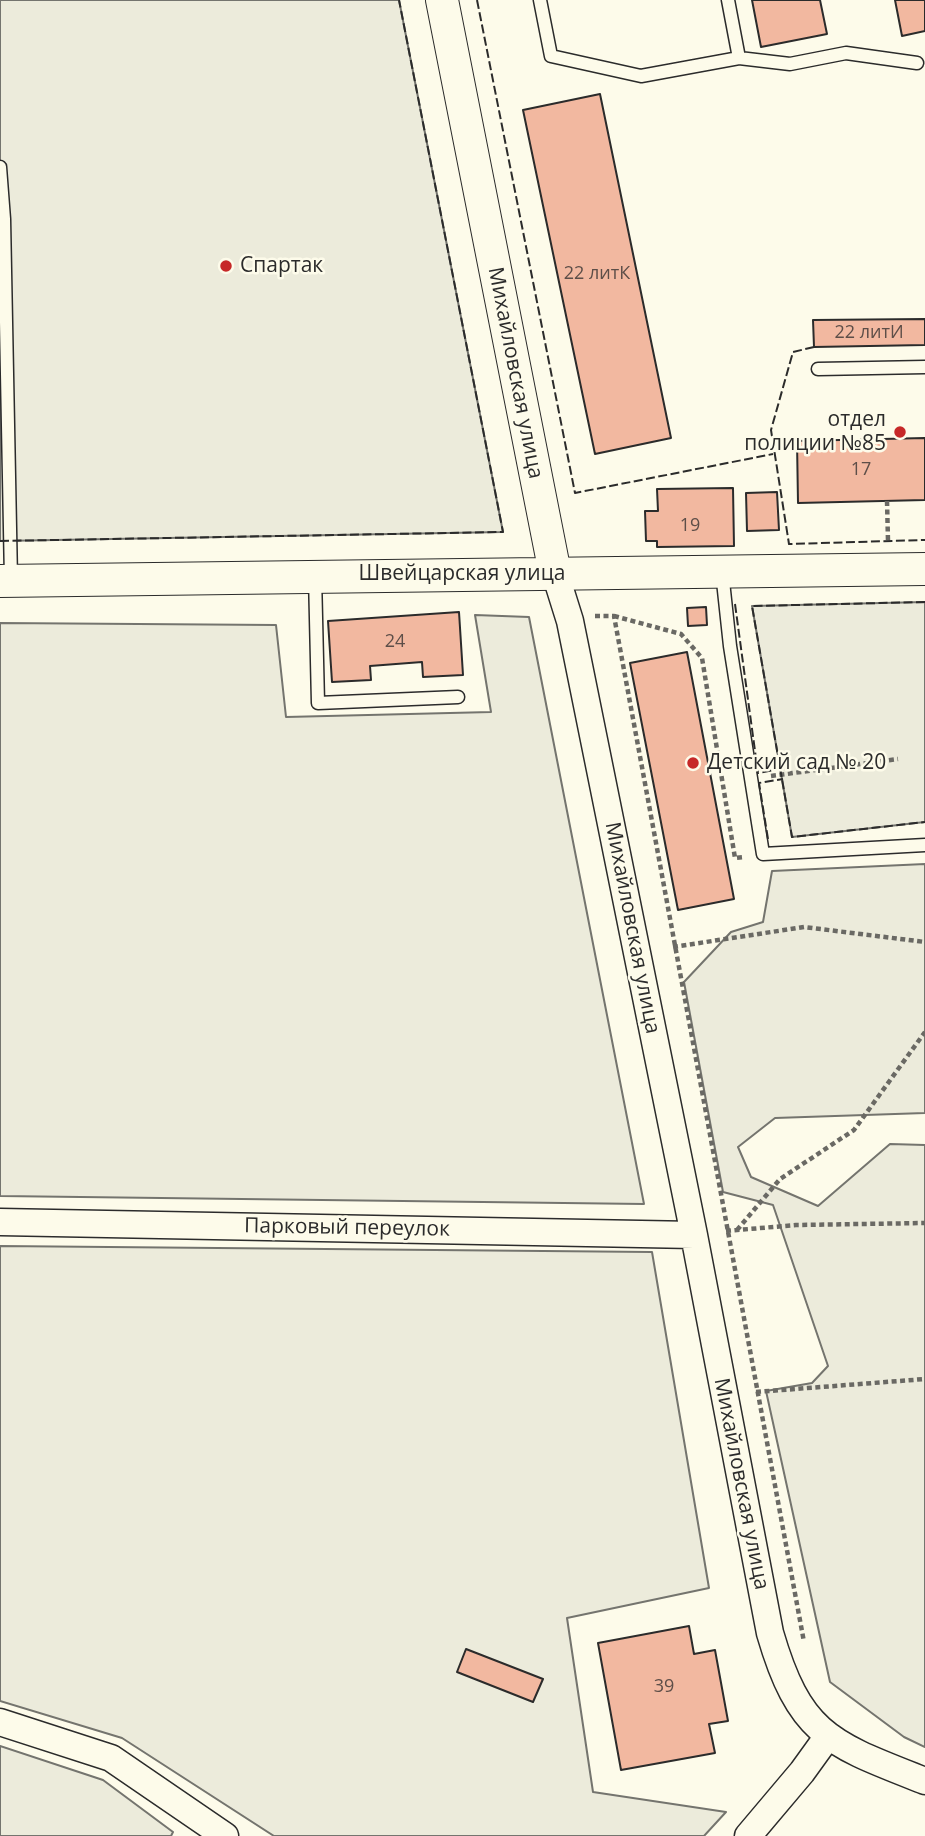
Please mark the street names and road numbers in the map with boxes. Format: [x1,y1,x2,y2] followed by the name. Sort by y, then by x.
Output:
[482,265,548,481] street label: Михайловская улица
[359,561,565,587] street label: Швейцарская улица
[599,820,665,1036] street label: Михайловская улица
[244,1214,450,1242] street label: Парковый переулок
[708,1376,774,1592] street label: Михайловская улица

